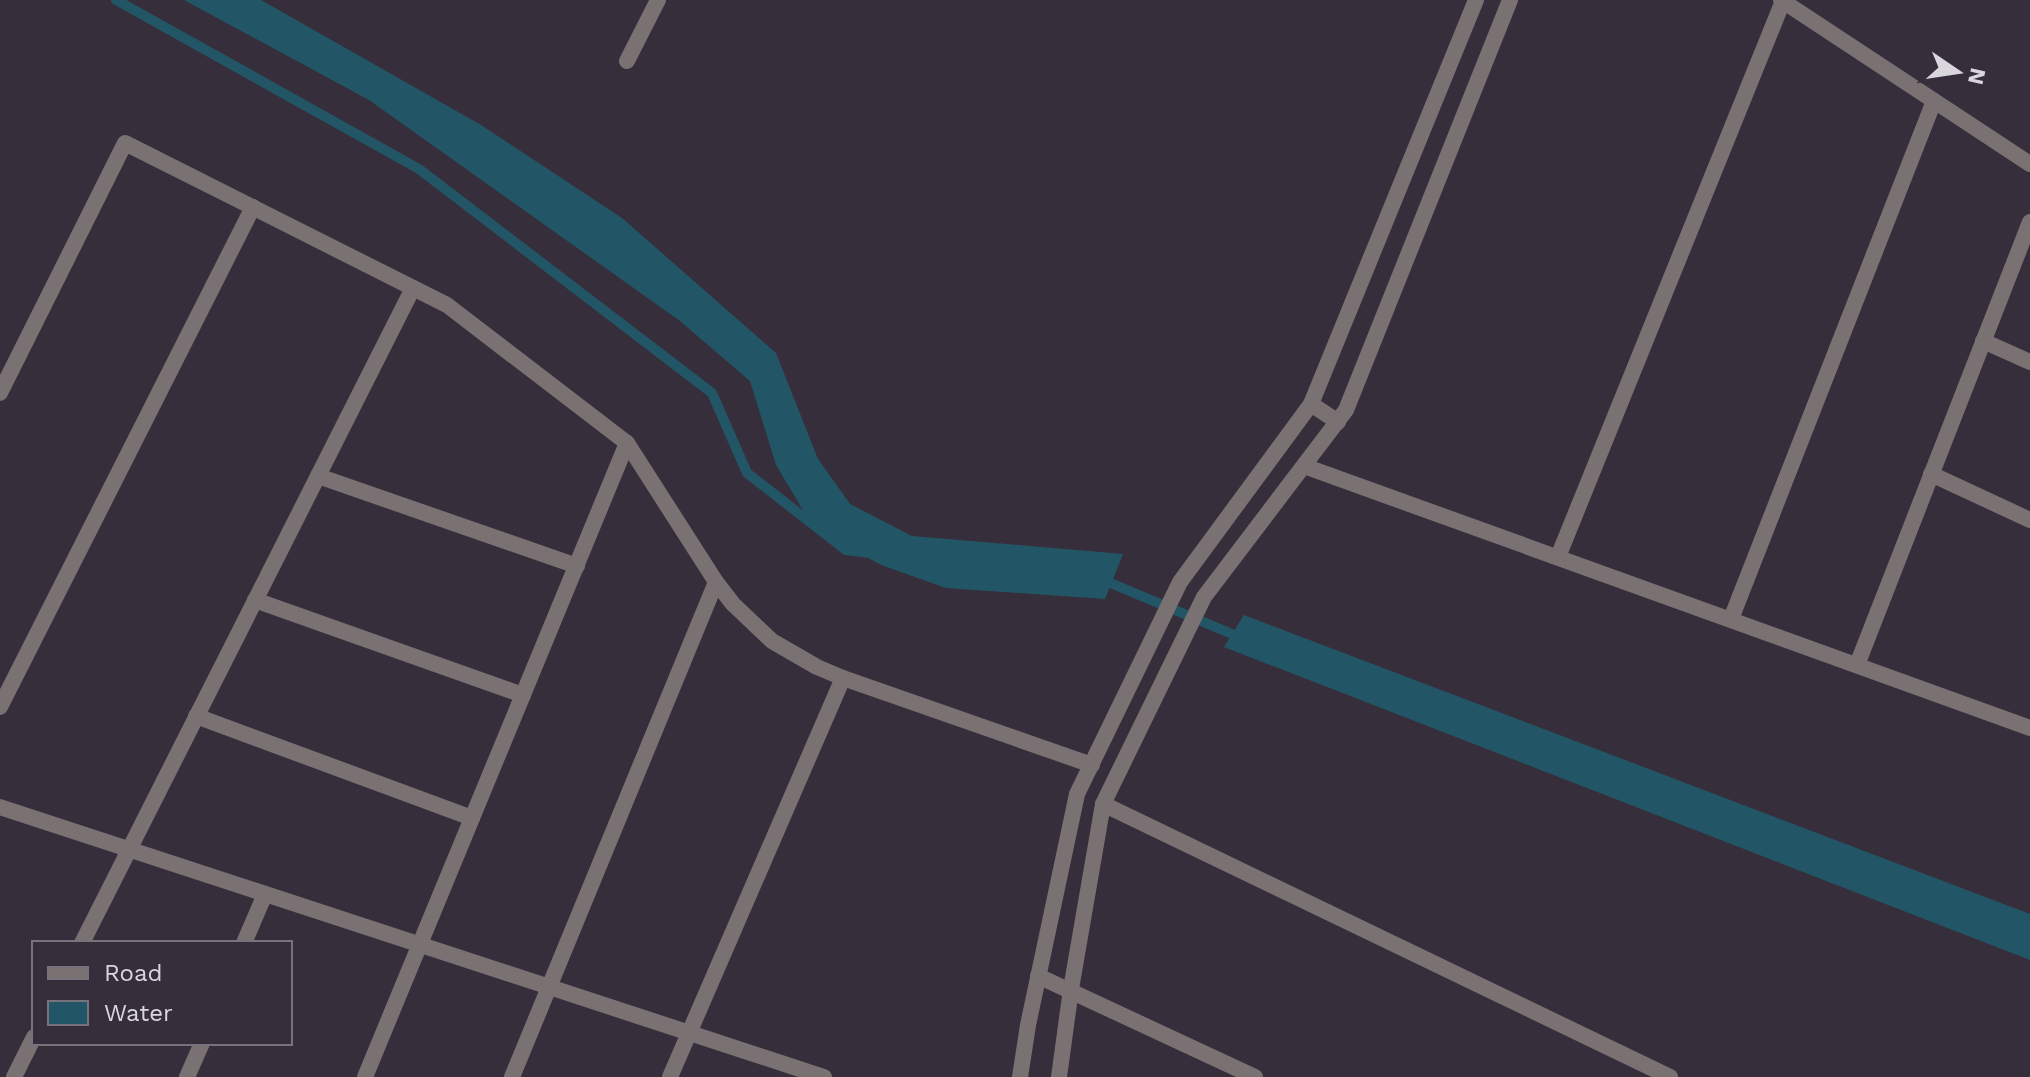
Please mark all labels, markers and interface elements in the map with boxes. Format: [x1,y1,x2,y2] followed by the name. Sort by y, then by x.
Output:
[1918,32,1998,112] north arrow
[1963,66,1991,87] text: N
[32,941,292,1045] legend
[104,959,163,987] text: Road
[104,999,173,1027] text: Water

